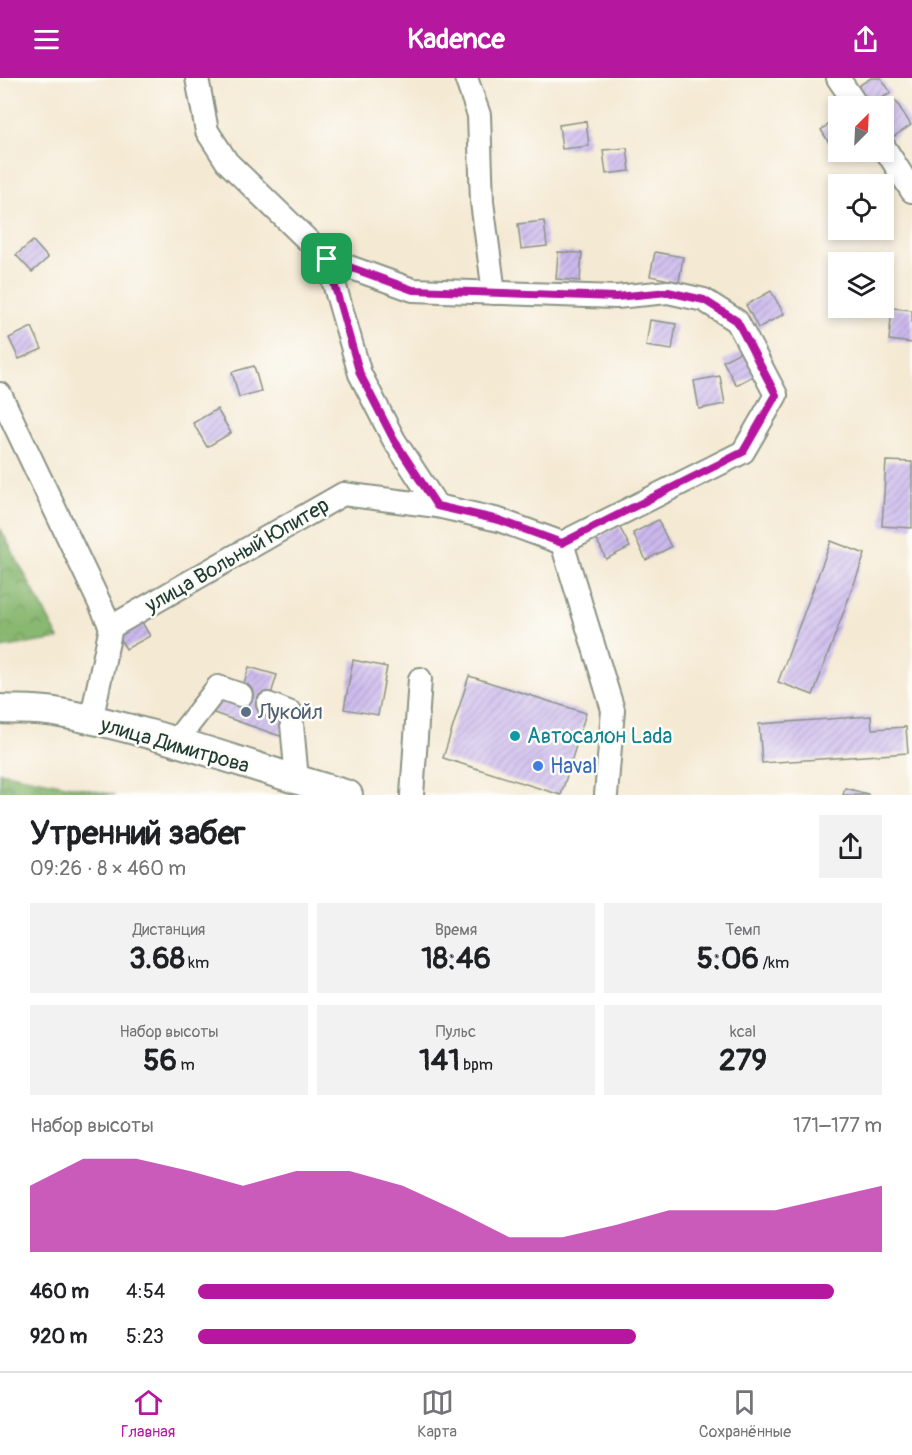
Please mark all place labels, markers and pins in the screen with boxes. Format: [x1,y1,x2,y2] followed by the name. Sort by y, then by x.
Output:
[301,233,352,284] pin
[257,699,323,726] place label: Лукойл
[239,705,253,719] marker: Лукойл
[527,723,672,750] place label: Автосалон Lada
[508,729,522,743] marker: Автосалон Lada
[550,753,597,780] place label: Haval
[531,759,545,773] marker: Haval

